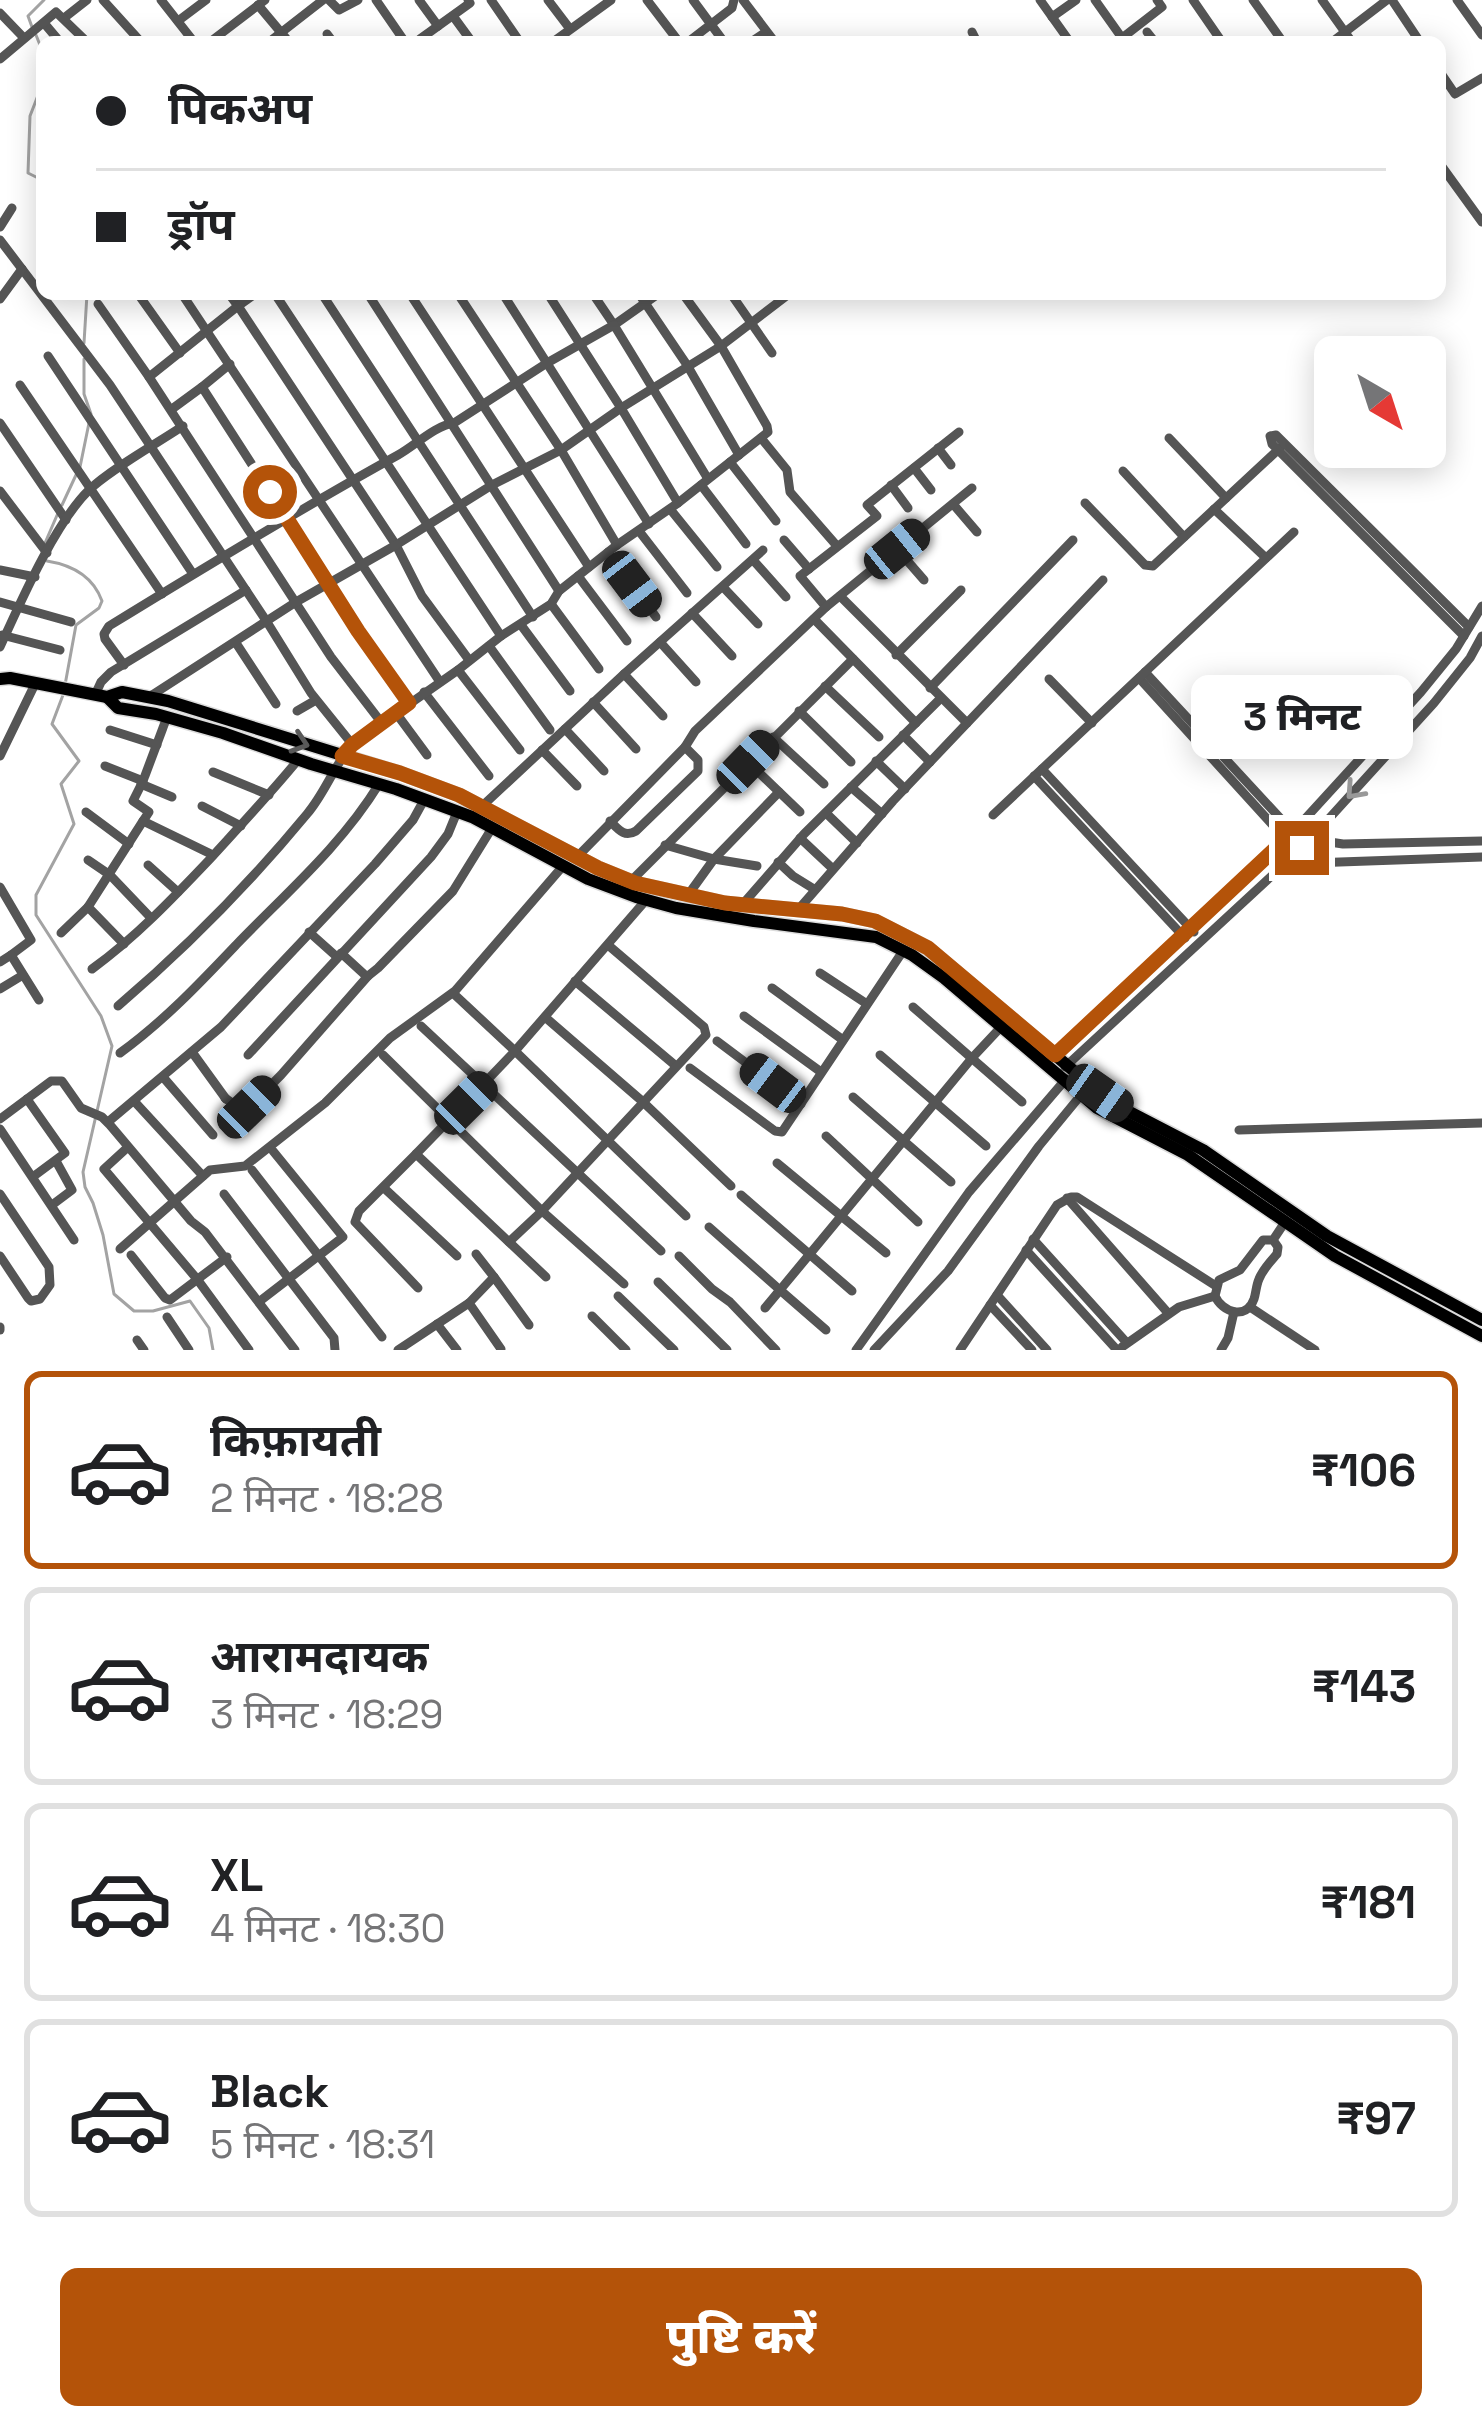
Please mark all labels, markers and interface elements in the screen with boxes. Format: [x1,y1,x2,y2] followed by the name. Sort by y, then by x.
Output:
[168,80,312,137] text: पिकअप
[168,196,235,253] text: ड्रॉप
[1314,336,1446,468] north arrow
[1314,336,1446,468] map controls
[243,465,297,519] route start
[858,512,936,586] car
[596,544,668,624] car
[1191,674,1413,758] callout: 3 मिनट
[1243,692,1361,741] text: 3 मिनट
[710,724,786,800] car
[289,728,310,753] one-way arrow
[1347,777,1368,798] one-way arrow
[1275,821,1329,875] route end
[733,1047,813,1119] car
[1060,1058,1140,1128] car
[428,1065,504,1141] car
[211,1069,287,1145] car
[210,1412,381,1469] text: किफ़ायती
[66,1416,174,1524] icon: car
[1311,1442,1416,1499] text: ₹106
[210,1474,444,1523] text: 2 मिनट · 18:28
[210,1628,428,1685] text: आरामदायक
[66,1632,174,1740] icon: car
[1312,1658,1416,1715] text: ₹143
[210,1690,443,1739] text: 3 मिनट · 18:29
[210,1847,263,1904] text: XL
[66,1848,174,1956] icon: car
[1320,1874,1416,1931] text: ₹181
[210,1904,445,1953] text: 4 मिनट · 18:30
[210,2063,329,2120] text: Black
[66,2064,174,2172] icon: car
[1336,2090,1416,2147] text: ₹97
[210,2120,435,2169] text: 5 मिनट · 18:31
[60,2268,1422,2406] button: पुष्टि करें

